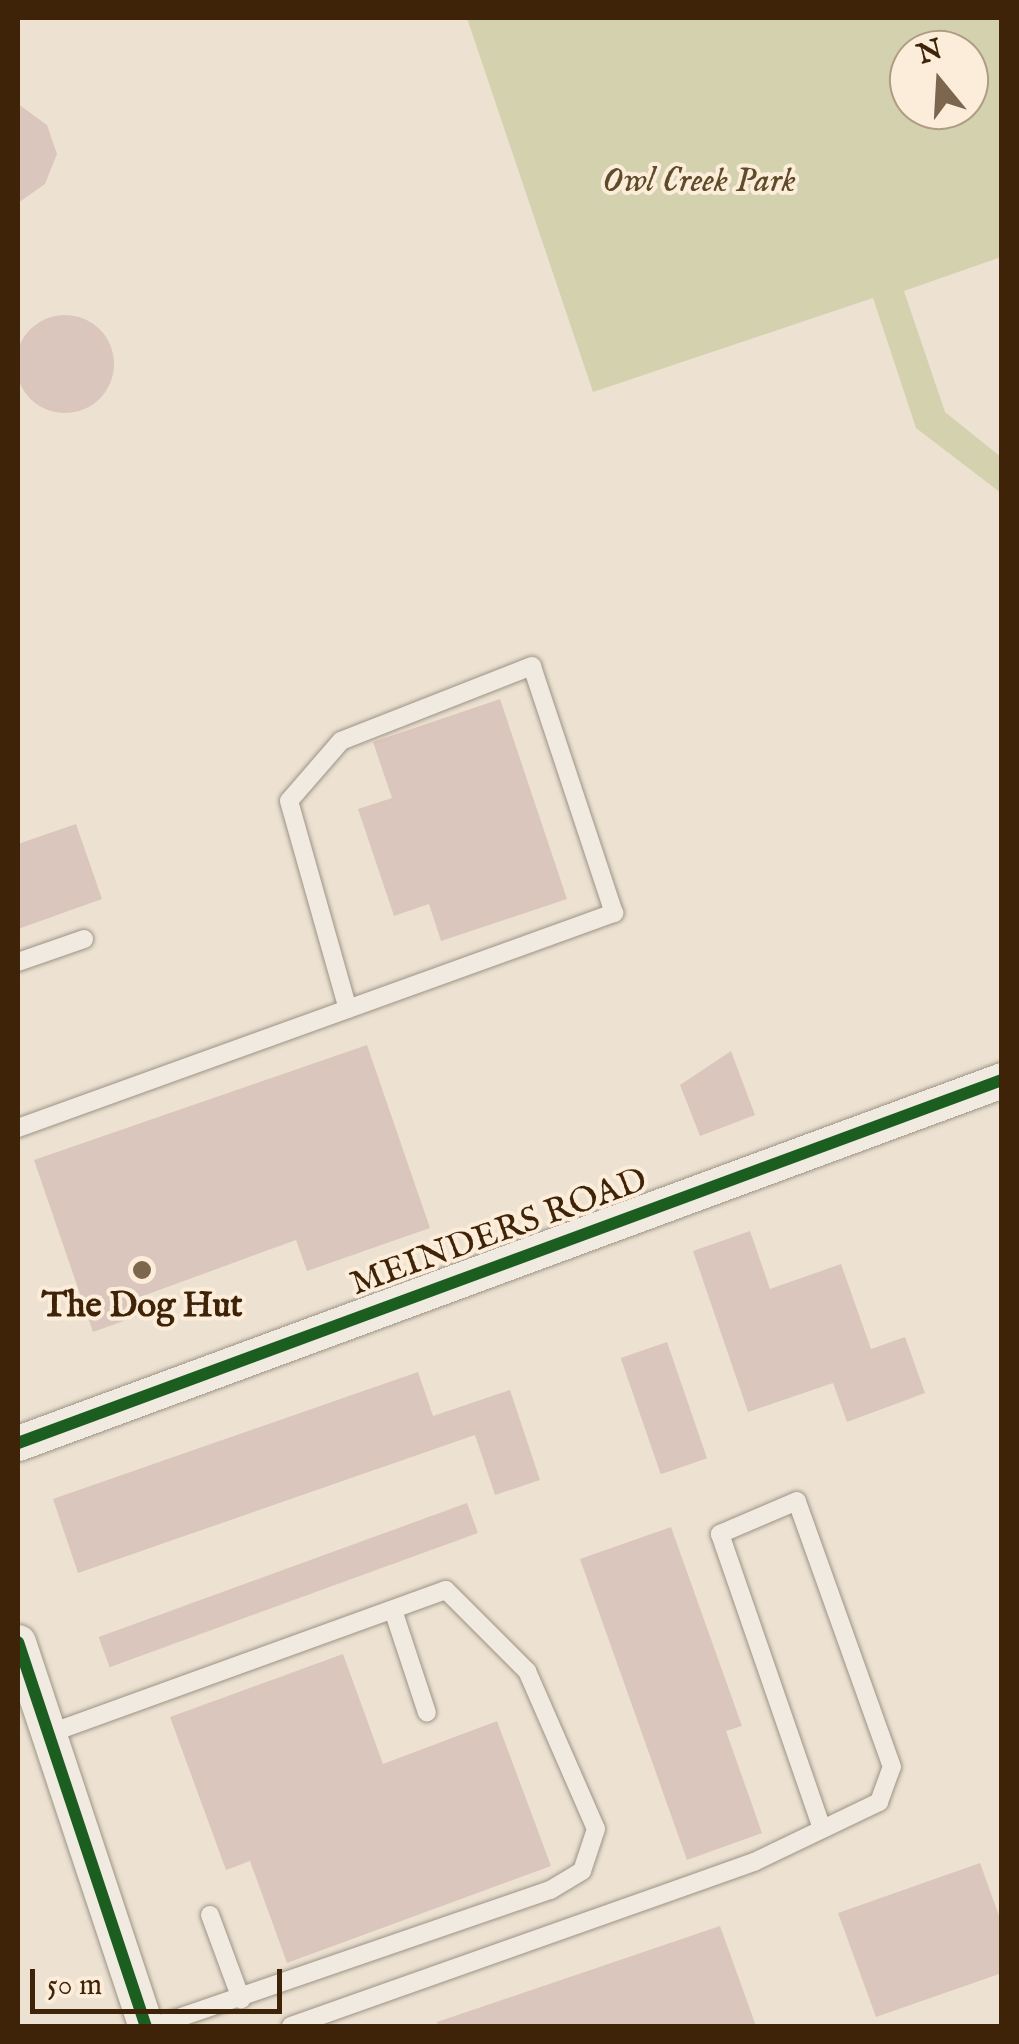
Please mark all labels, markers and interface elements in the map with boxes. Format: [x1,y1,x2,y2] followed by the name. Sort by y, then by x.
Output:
[889,30,989,130] north arrow
[913,33,947,73] text: N
[602,161,796,203] park label: Owl Creek Park
[345,1160,653,1306] street label: MEINDERS ROAD
[131,1259,153,1281] marker: The Dog Hut
[41,1286,243,1328] place label: The Dog Hut
[35,1949,288,2011] scale bar
[47,1967,102,2005] text: 50 m

